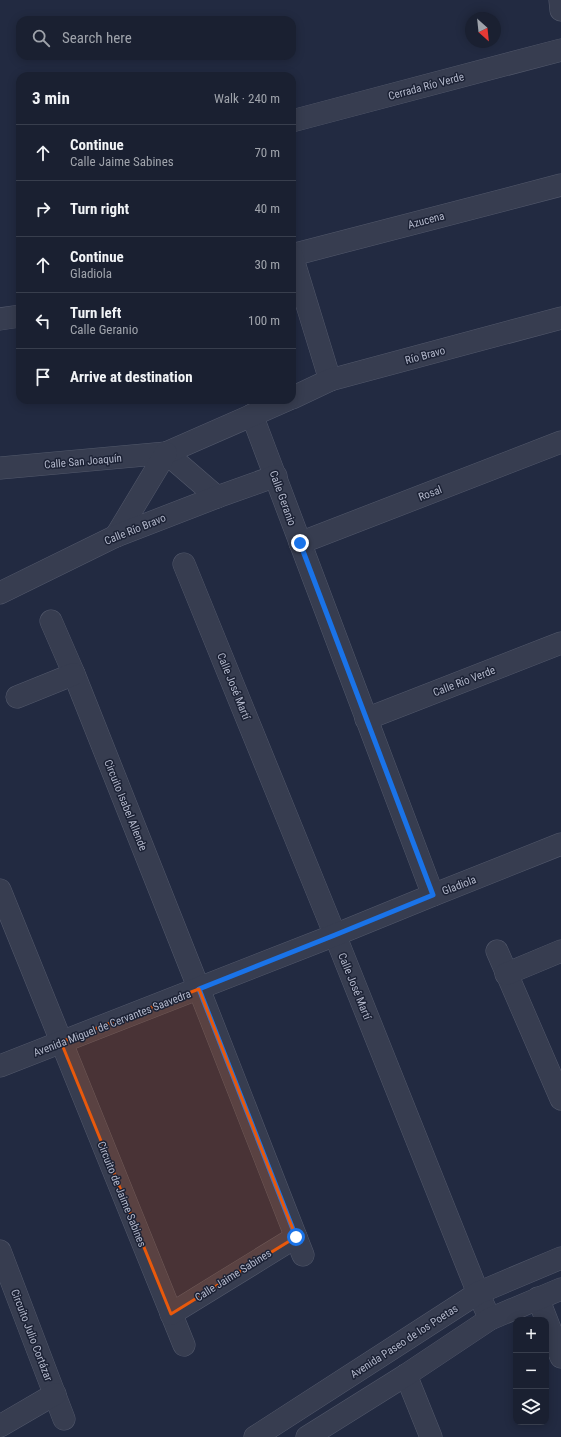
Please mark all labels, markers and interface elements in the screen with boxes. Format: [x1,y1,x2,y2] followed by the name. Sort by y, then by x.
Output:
[465,12,501,48] north arrow
[16,16,296,60] search box
[30,27,52,49] icon: search
[62,29,132,47] text: Search here
[387,70,465,103] street label: Cerrada Río Verde
[32,88,70,108] text: 3 min
[214,91,280,106] text: Walk · 240 m
[70,136,124,154] text: Continue
[32,142,54,164] icon: ahead
[254,145,280,160] text: 70 m
[70,154,174,169] text: Calle Jaime Sabines
[32,198,54,220] icon: right
[70,200,129,218] text: Turn right
[254,201,280,216] text: 40 m
[406,209,446,232] street label: Azucena
[70,248,124,266] text: Continue
[32,254,54,276] icon: ahead
[254,257,280,272] text: 30 m
[70,266,112,281] text: Gladiola
[70,304,121,322] text: Turn left
[32,310,54,332] icon: left
[248,313,280,328] text: 100 m
[70,322,138,337] text: Calle Geranio
[404,344,447,367] street label: Río Bravo
[32,366,54,388] icon: arrive
[70,368,193,386] text: Arrive at destination
[44,452,122,471] street label: Calle San Joaquín
[267,469,299,528] street label: Calle Geranio
[417,483,444,504] street label: Rosal
[103,511,168,548] street label: Calle Río Bravo
[291,534,309,552] route end
[214,651,253,722] street label: Calle José Martí
[431,664,497,699] street label: Calle Río Verde
[101,758,150,853] street label: Circuito Isabel Allende
[440,873,478,898] street label: Gladiola
[335,951,374,1022] street label: Calle José Martí
[32,987,193,1060] street label: Avenida Miguel de Cervantes Saavedra
[94,1139,149,1249] street label: Circuito de Jaime Sabines
[287,1228,305,1246] route start
[193,1247,274,1304] street label: Calle Jaime Sabines
[8,1287,55,1383] street label: Circuito Julio Cortázar
[348,1302,460,1381] street label: Avenida Paseo de los Poetas
[513,1317,549,1425] map controls
[513,1317,549,1353] button: +
[513,1353,549,1389] button: −
[513,1389,549,1425] button: layers

